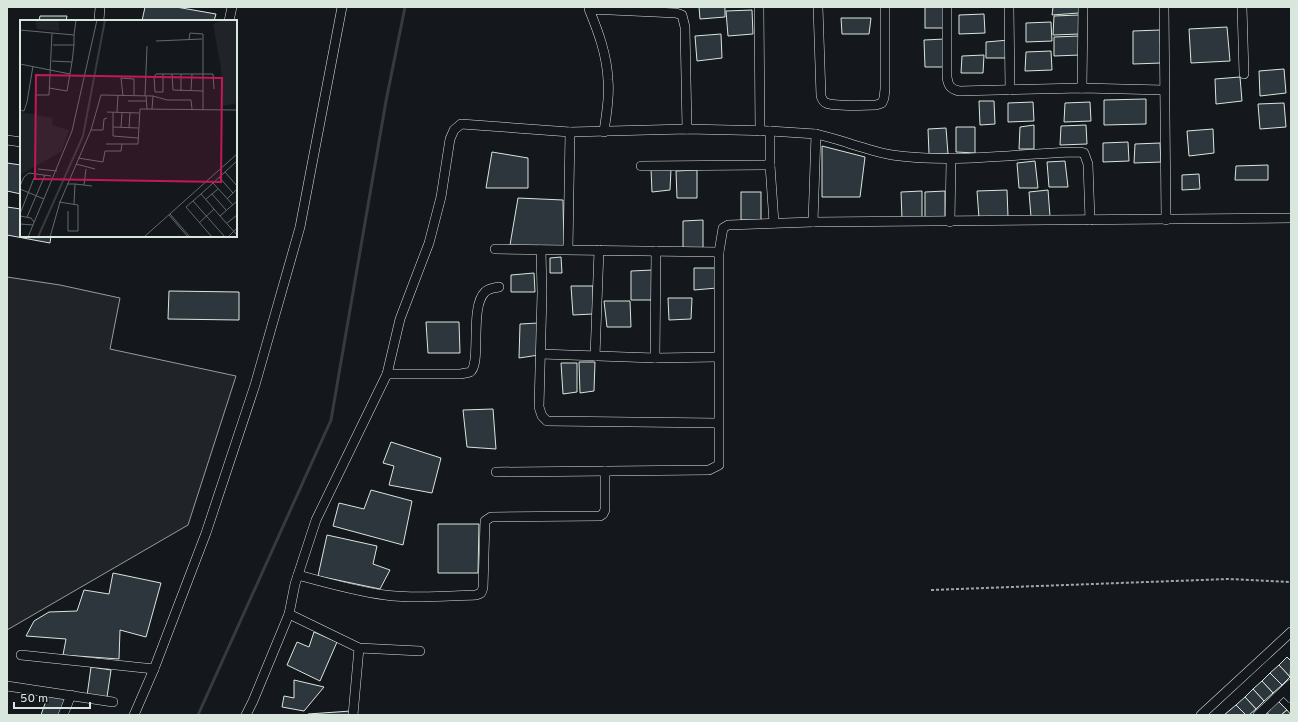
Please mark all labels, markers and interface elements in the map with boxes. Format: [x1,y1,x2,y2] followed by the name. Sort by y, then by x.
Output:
[20,20,237,237] inset map
[14,684,90,710] scale bar
[20,691,48,707] text: 50 m

